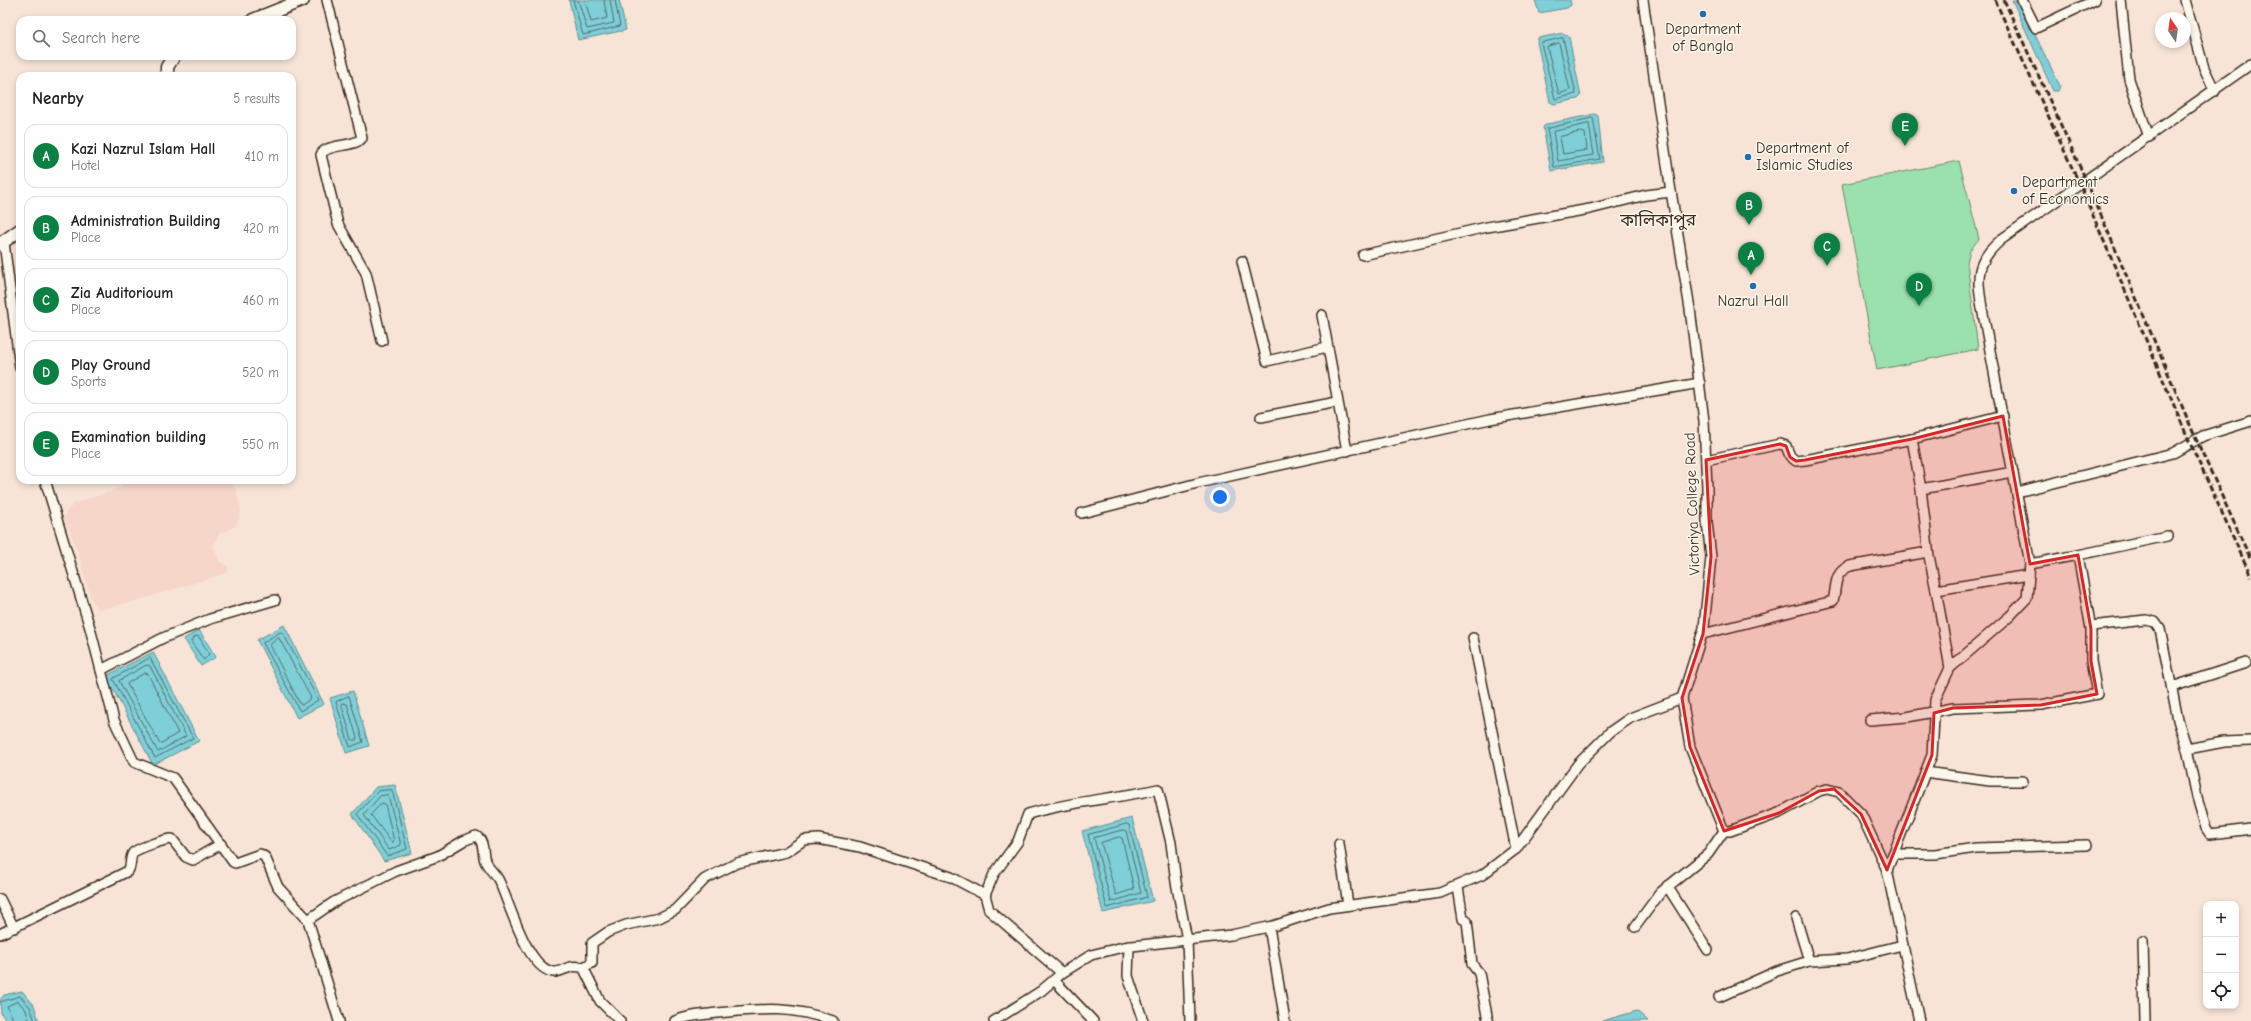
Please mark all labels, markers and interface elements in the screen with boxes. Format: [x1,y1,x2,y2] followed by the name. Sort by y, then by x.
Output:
[1698,9,1708,19] marker: Department of Bangla
[2155,12,2191,48] north arrow
[16,16,296,60] search box
[1665,20,1741,55] place label: Department of Bangla
[30,27,52,49] icon: search
[62,29,140,47] text: Search here
[32,89,83,108] text: Nearby
[233,91,280,106] text: 5 results
[1892,113,1918,146] pin: E
[1756,139,1853,174] place label: Department of Islamic Studies
[71,140,215,158] text: Kazi Nazrul Islam Hall
[42,149,50,164] text: A
[245,149,279,164] text: 410 m
[1743,152,1753,162] marker: Department of Islamic Studies
[71,158,100,173] text: Hotel
[2022,173,2109,208] place label: Department of Economics
[2009,186,2019,196] marker: Department of Economics
[1736,192,1762,225] pin: B
[1619,210,1697,231] district label: কালিকাপুর
[71,212,221,230] text: Administration Building
[42,221,50,236] text: B
[243,221,279,236] text: 420 m
[71,230,101,245] text: Place
[1814,233,1840,266] pin: C
[1738,242,1764,275] pin: A
[1906,273,1932,306] pin: D
[1748,281,1758,291] marker: Nazrul Hall
[71,284,173,302] text: Zia Auditorioum
[1717,292,1789,310] place label: Nazrul Hall
[42,293,50,308] text: C
[243,293,279,308] text: 460 m
[71,302,101,317] text: Place
[71,356,151,374] text: Play Ground
[42,365,50,380] text: D
[242,365,279,380] text: 520 m
[71,374,106,389] text: Sports
[71,428,206,446] text: Examination building
[1681,432,1703,576] street label: Victoriya College Road
[42,437,50,452] text: E
[242,437,279,452] text: 550 m
[71,446,101,461] text: Place
[1210,487,1230,507] your location
[2203,901,2239,1009] map controls
[2203,901,2239,937] button: +
[2203,937,2239,973] button: −
[2203,973,2239,1009] button: locate

